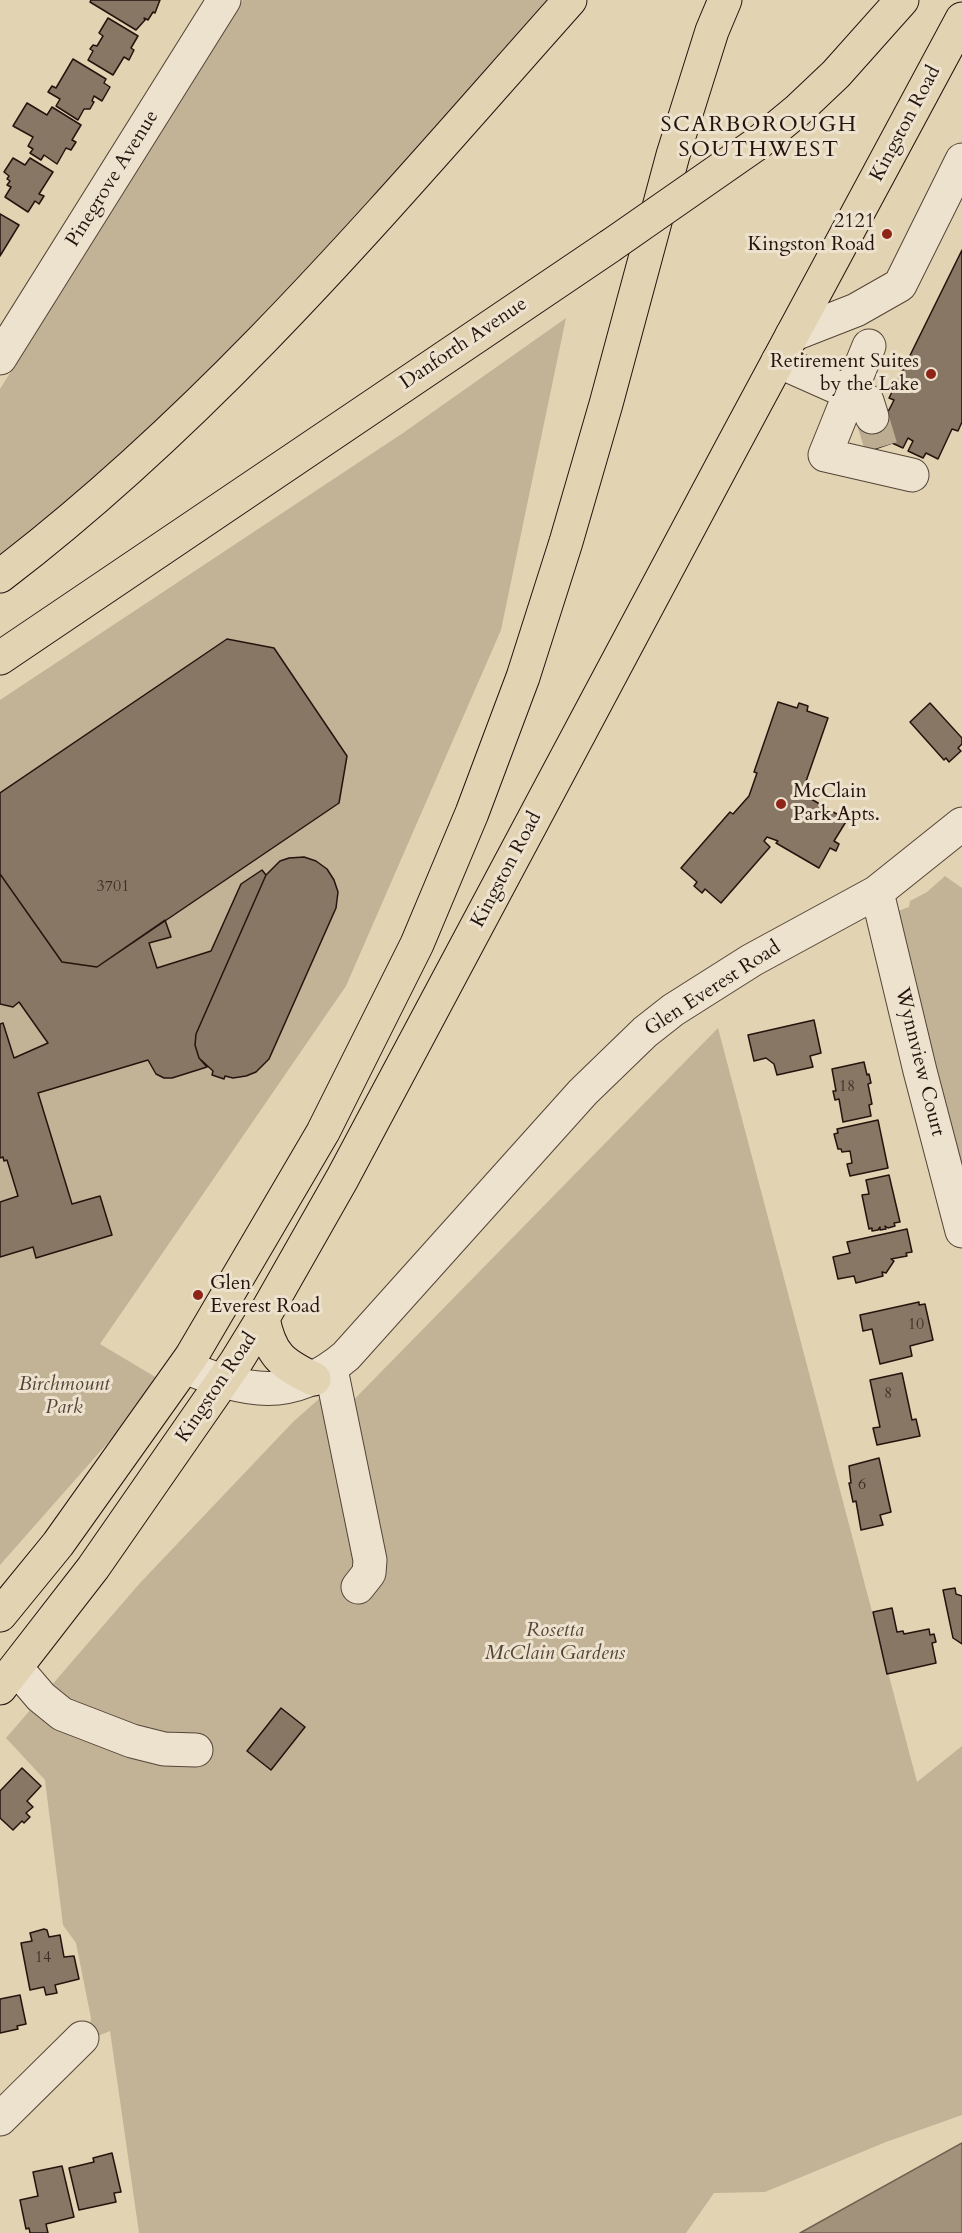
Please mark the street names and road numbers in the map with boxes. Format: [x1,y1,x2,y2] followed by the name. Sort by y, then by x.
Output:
[865,62,947,186] street label: Kingston Road
[61,106,165,252] street label: Pinegrove Avenue
[396,293,532,395] street label: Danforth Avenue
[466,808,548,932] street label: Kingston Road
[641,936,785,1042] street label: Glen Everest Road
[889,985,949,1139] street label: Wynnview Court
[171,1328,263,1448] street label: Kingston Road

